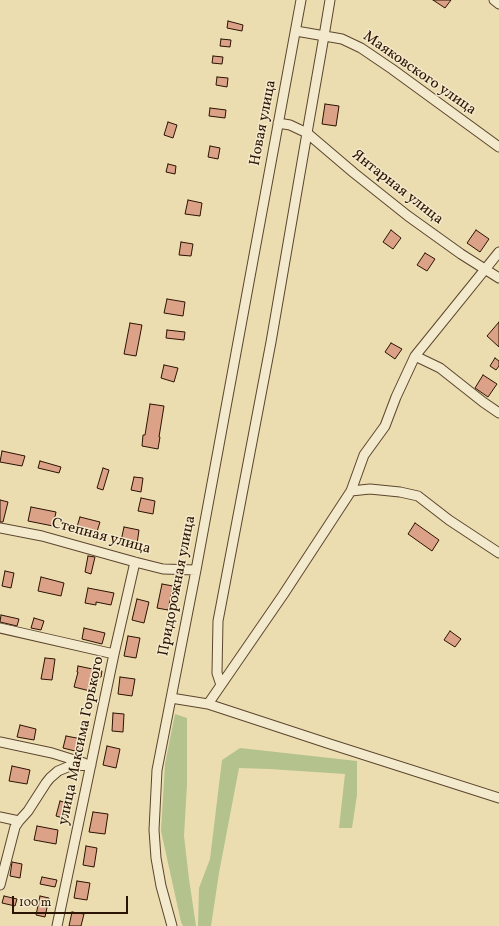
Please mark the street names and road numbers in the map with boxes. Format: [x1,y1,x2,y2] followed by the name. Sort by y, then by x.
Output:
[359,28,479,120] street label: Маяковского улица
[247,79,281,167] street label: Новая улица
[348,147,446,229] street label: Янтарная улица
[156,514,200,658] street label: Придорожная улица
[50,515,152,559] street label: Степная улица
[55,655,109,827] street label: улица Максима Горького

